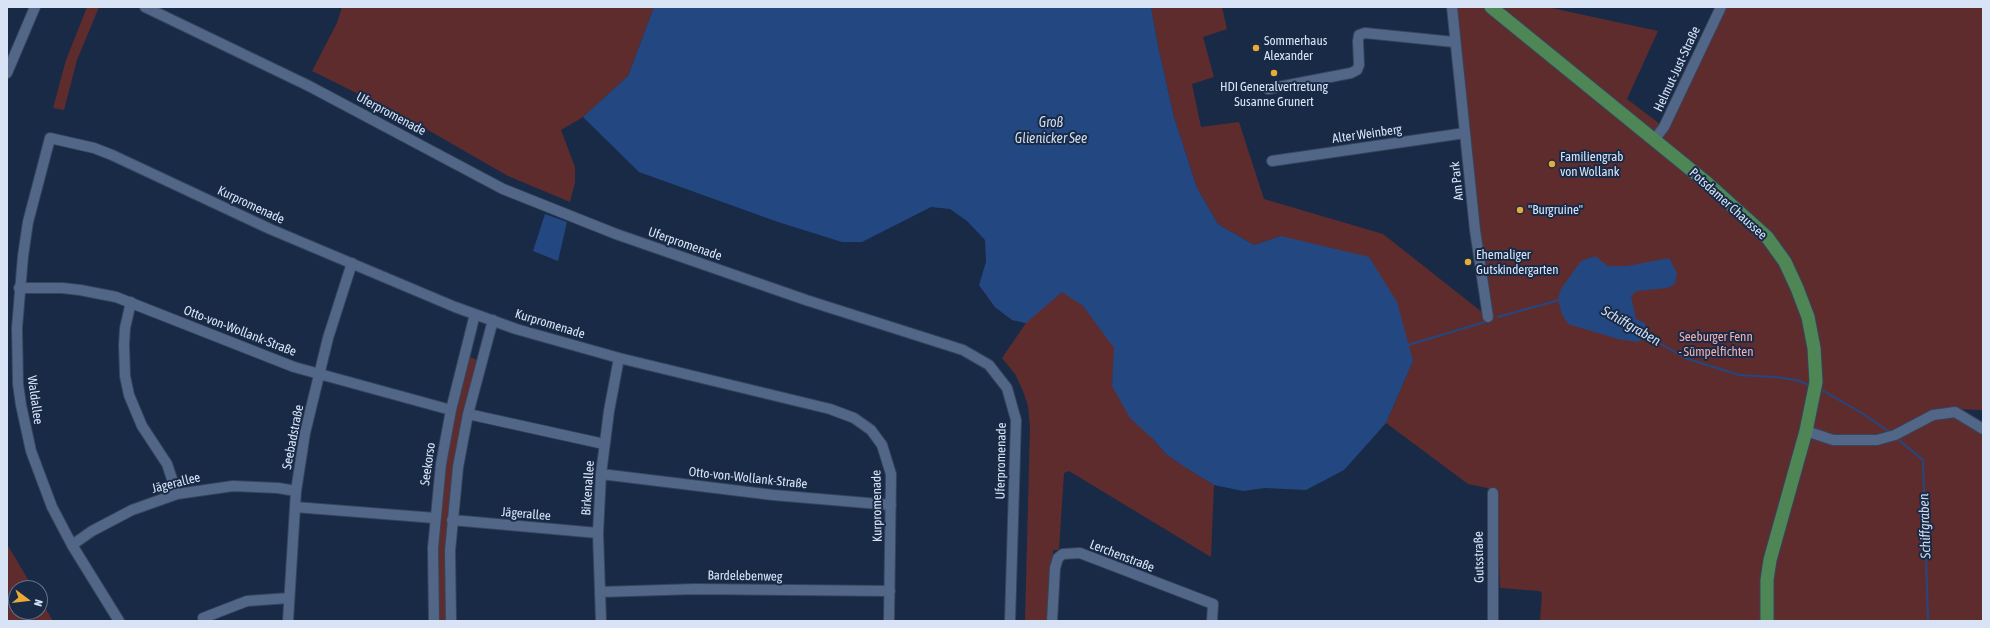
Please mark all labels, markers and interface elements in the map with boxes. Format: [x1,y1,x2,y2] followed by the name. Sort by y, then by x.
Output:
[1650,24,1704,114] street label: Helmut-Just-Straße
[1264,33,1327,64] place label: Sommerhaus Alexander
[1251,43,1261,53] marker: Sommerhaus Alexander
[1269,68,1279,78] marker: HDI Generalvertretung Susanne Grunert
[1220,79,1328,110] place label: HDI Generalvertretung Susanne Grunert
[353,89,429,139] street label: Uferpromenade
[1015,115,1087,148] water label: Groß Glienicker See
[1331,121,1403,147] street label: Alter Weinberg
[1560,149,1623,180] place label: Familiengrab von Wollank
[1547,159,1557,169] marker: Familiengrab von Wollank
[1447,161,1467,201] street label: Am Park
[1686,165,1770,243] street label: Potsdamer Chaussee
[215,183,287,227] street label: Kurpromenade
[1528,202,1583,218] place label: "Burgruine"
[1515,205,1525,215] marker: "Burgruine"
[646,224,724,264] street label: Uferpromenade
[1476,247,1559,278] place label: Ehemaliger Gutskindergarten
[1463,257,1473,267] marker: Ehemaliger Gutskindergarten
[181,302,299,360] street label: Otto-von-Wollank-Straße
[1599,302,1663,350] water label: Schiffgraben
[513,306,587,342] street label: Kurpromenade
[1678,329,1754,360] park label: Seeburger Fenn - Sümpelfichten
[24,375,46,425] street label: Waldallee
[279,403,307,471] street label: Seebadstraße
[993,422,1009,500] street label: Uferpromenade
[417,441,439,487] street label: Seekorso
[578,460,598,516] street label: Birkenallee
[688,464,808,492] street label: Otto-von-Wollank-Straße
[150,469,202,497] street label: Jägerallee
[869,470,885,542] street label: Kurpromenade
[1915,493,1935,559] water label: Schiffgraben
[501,504,551,524] street label: Jägerallee
[1471,531,1487,583] street label: Gutsstraße
[1087,537,1157,575] street label: Lerchenstraße
[707,568,783,584] street label: Bardelebenweg
[8,580,48,620] north arrow
[32,598,45,608] text: N

